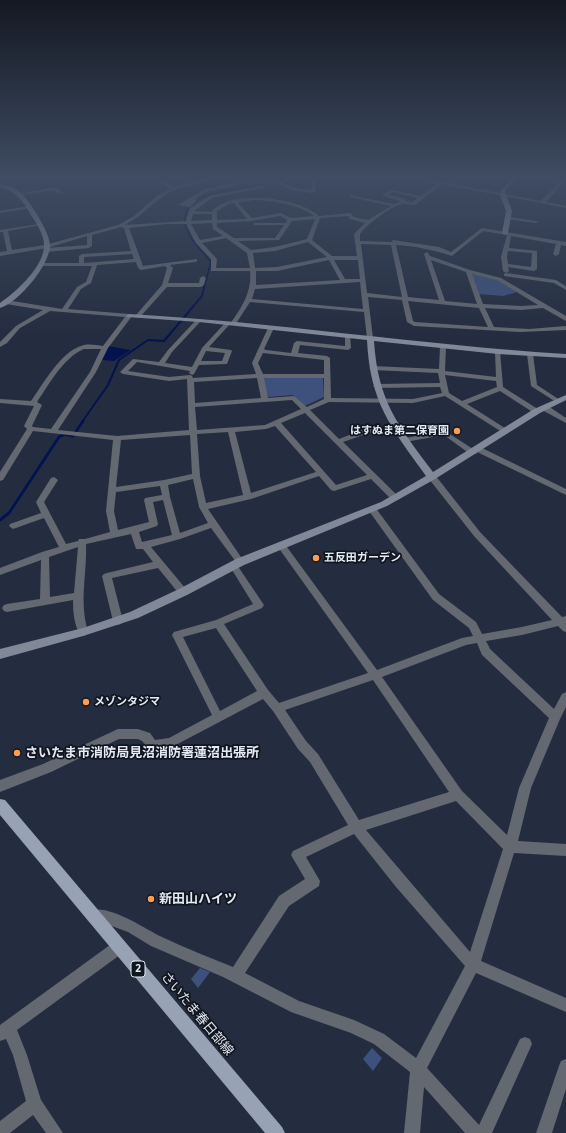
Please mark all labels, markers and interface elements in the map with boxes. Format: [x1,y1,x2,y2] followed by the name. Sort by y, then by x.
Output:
[350,424,449,438] place label: はすぬま第二保育園
[452,426,462,436] marker: はすぬま第二保育園
[324,551,401,565] place label: 五反田ガーデン
[311,553,321,563] marker: 五反田ガーデン
[94,695,160,709] place label: メゾンタジマ
[81,697,91,707] marker: メゾンタジマ
[25,745,259,761] place label: さいたま市消防局見沼消防署蓮沼出張所
[12,748,22,758] marker: さいたま市消防局見沼消防署蓮沼出張所
[159,891,237,907] place label: 新田山ハイツ
[146,894,156,904] marker: 新田山ハイツ
[131,961,145,977] road number: 2
[158,969,236,1059] street label: さいたま春日部線

